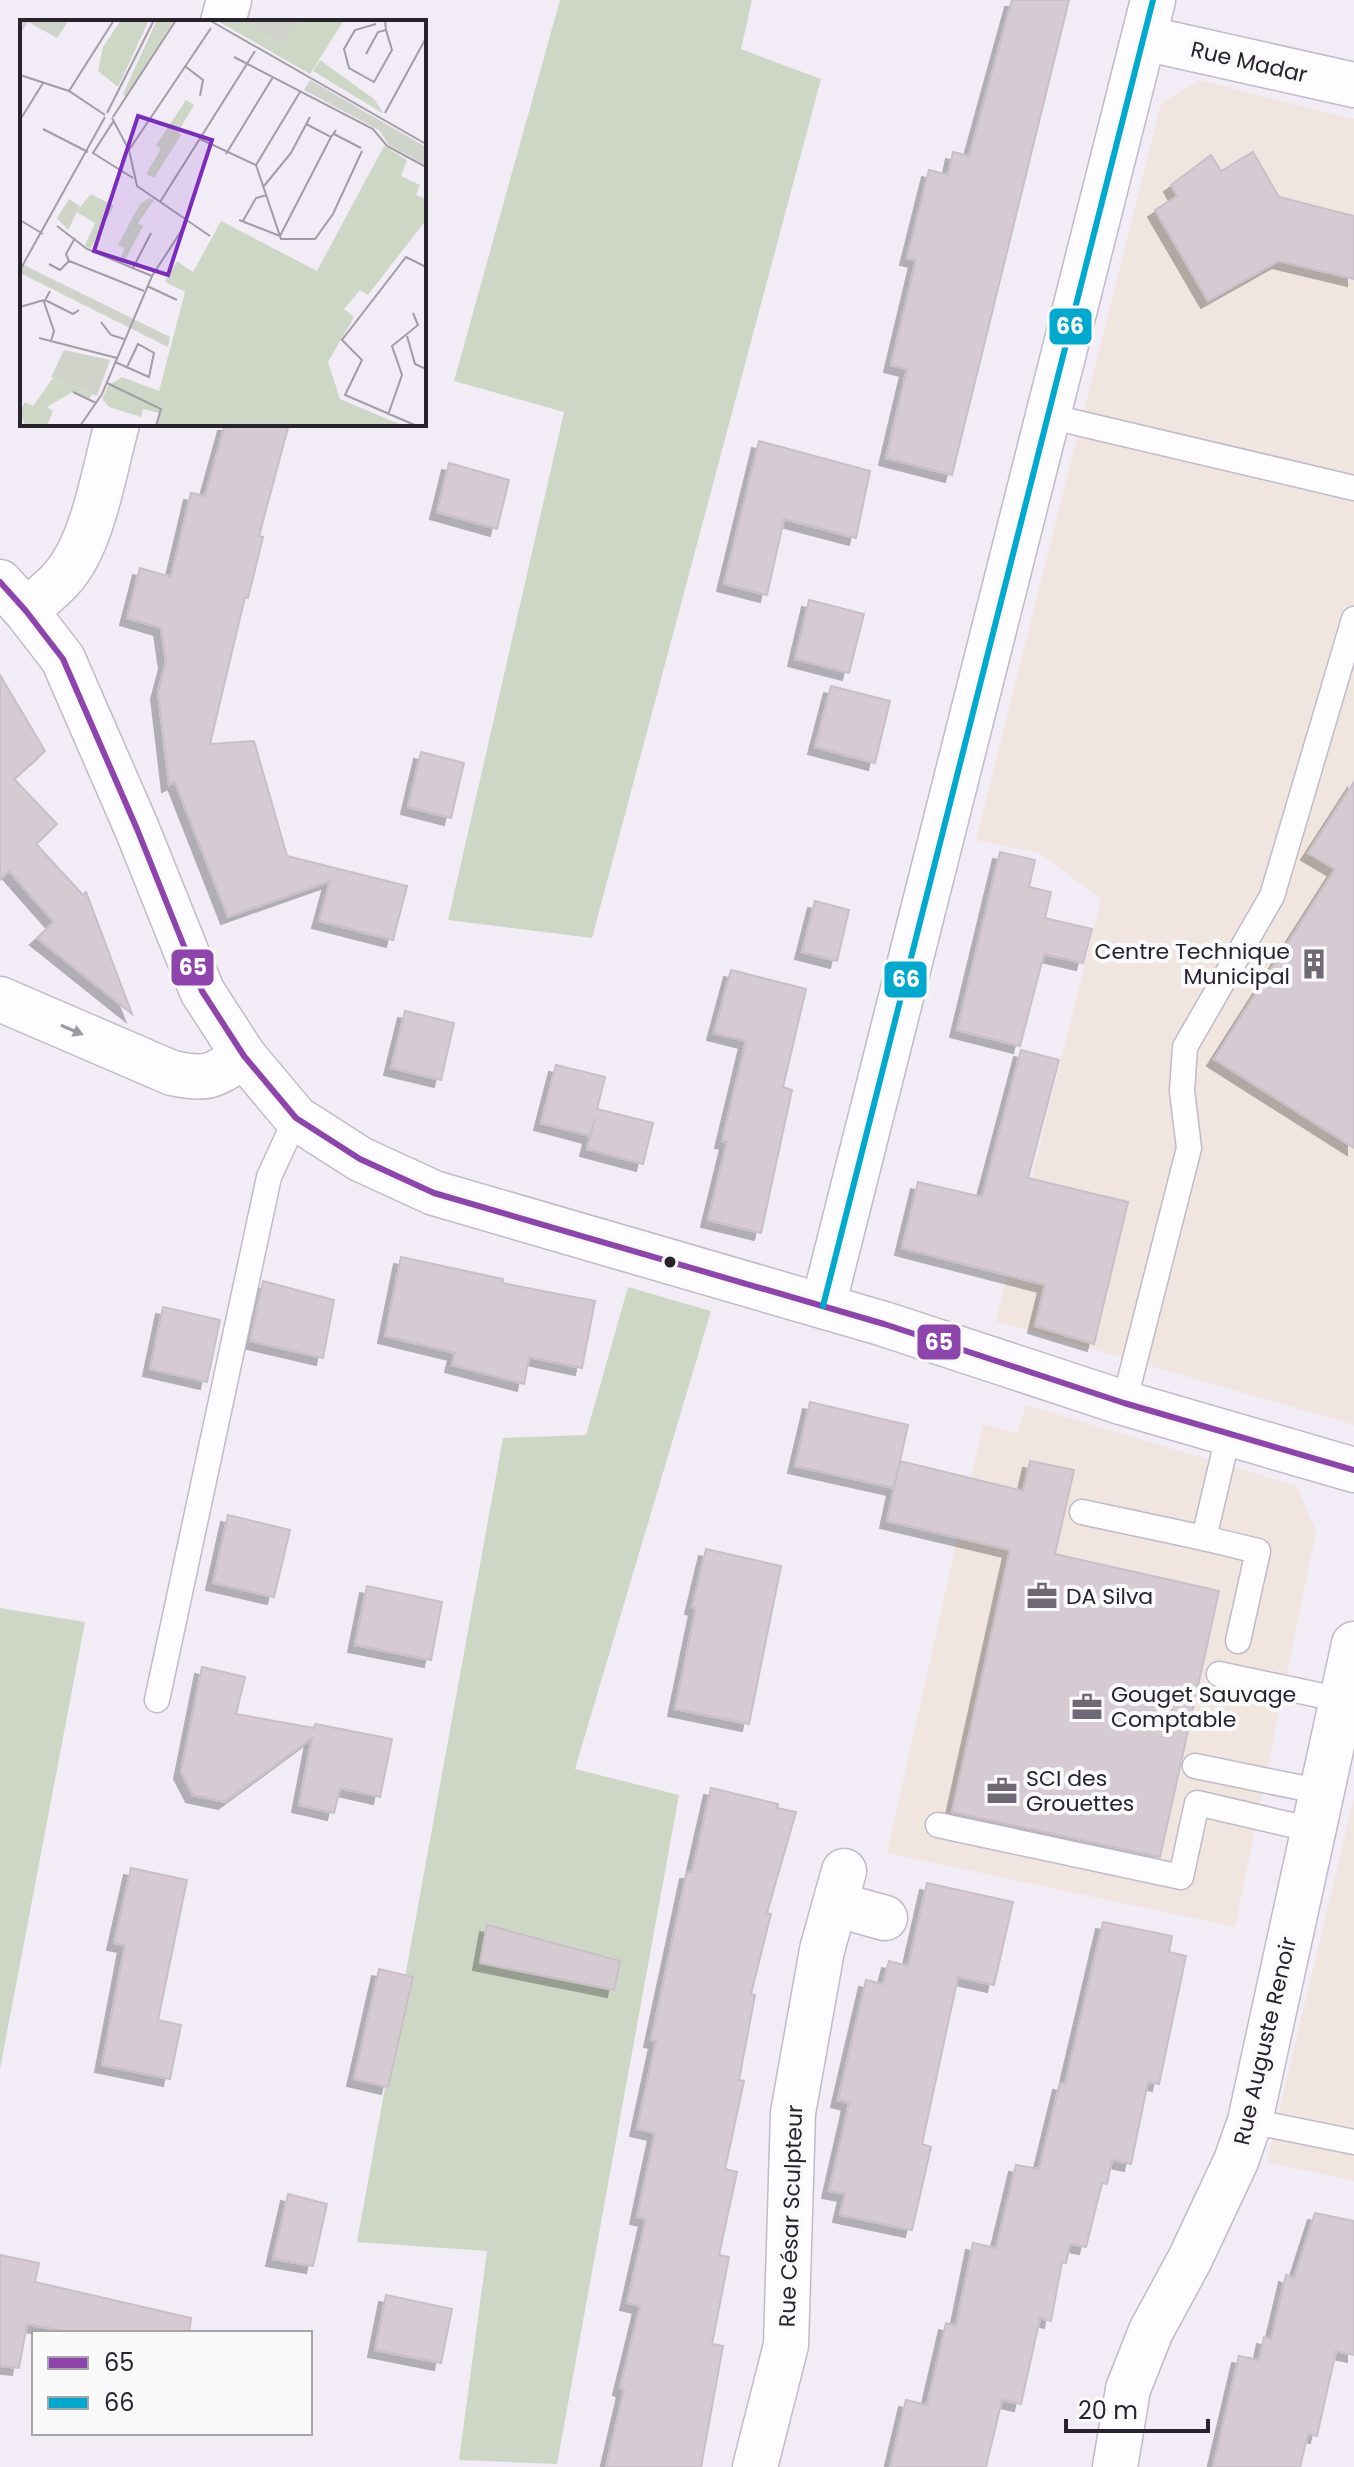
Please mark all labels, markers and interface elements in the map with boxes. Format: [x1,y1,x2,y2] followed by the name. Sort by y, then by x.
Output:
[20,20,426,426] inset map
[1188,34,1310,90] street label: Rue Madar
[1048,307,1093,346] line badge: 66
[1056,311,1084,342] text: 66
[1095,936,1290,992] place label: Centre Technique Municipal
[1297,947,1331,981] building icon: Centre Technique Municipal
[170,948,215,987] line badge: 65
[179,952,207,983] text: 65
[883,960,928,999] line badge: 66
[892,964,920,995] text: 66
[60,1023,84,1036] one-way arrow
[662,1254,678,1270] unlabelled marker
[916,1323,962,1361] line badge: 65
[925,1327,953,1358] text: 65
[1025,1579,1059,1613] office icon: DA Silva
[1066,1581,1153,1612] place label: DA Silva
[1111,1679,1296,1735] place label: Gouget Sauvage Comptable
[1070,1690,1104,1724] office icon: Gouget Sauvage Comptable
[1026,1763,1134,1819] place label: SCI des Grouettes
[985,1774,1019,1808] office icon: SCI des Grouettes
[1226,1934,1304,2148] street label: Rue Auguste Renoir
[772,2104,810,2328] street label: Rue César Sculpteur
[32,2331,312,2435] legend
[104,2346,134,2379] text: 65
[1066,2383,1208,2433] scale bar
[104,2386,134,2419] text: 66
[1078,2394,1138,2427] text: 20 m

